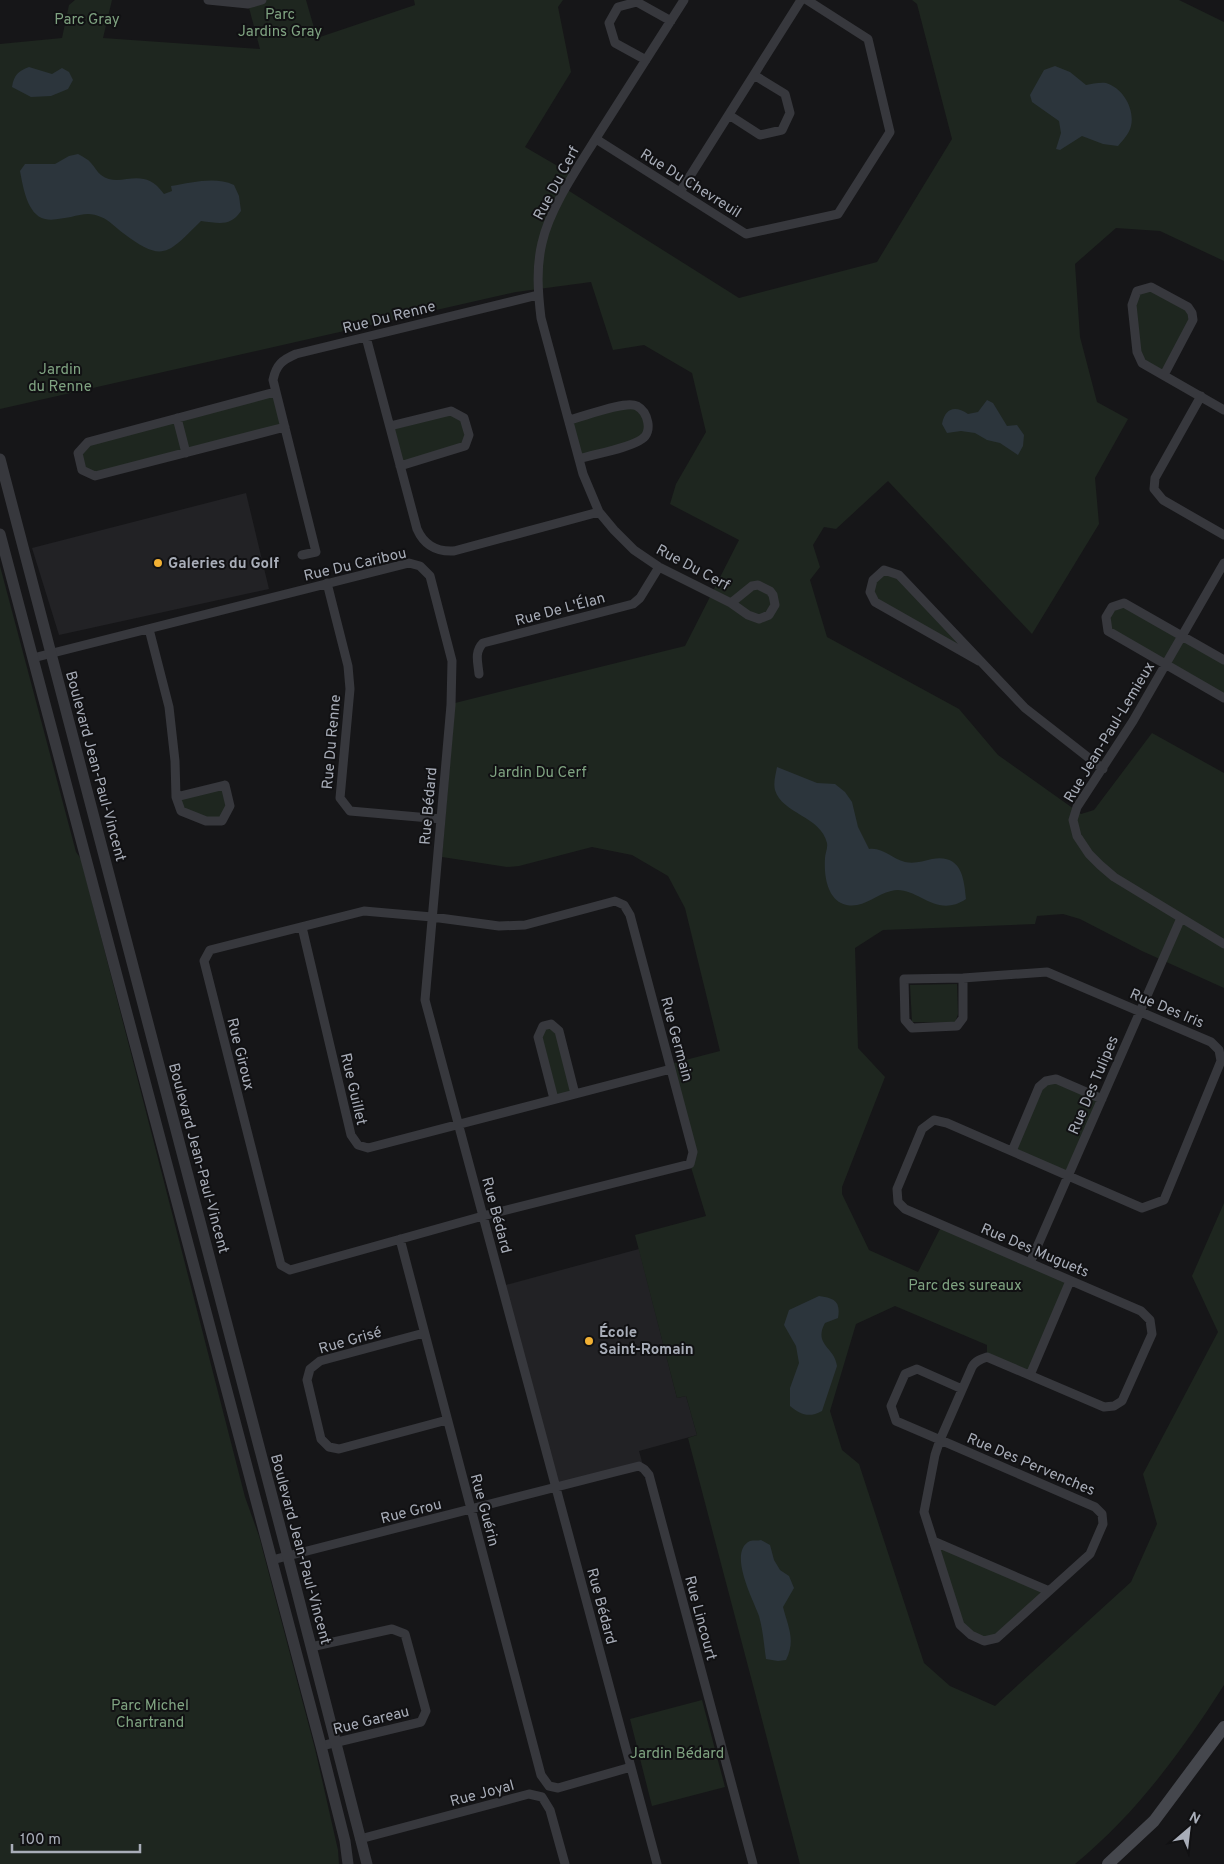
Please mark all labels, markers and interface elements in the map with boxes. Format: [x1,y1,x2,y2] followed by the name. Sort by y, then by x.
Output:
[238,6,322,42] park label: Parc Jardins Gray
[54,11,120,30] park label: Parc Gray
[530,144,585,224] street label: Rue Du Cerf
[636,146,744,223] street label: Rue Du Chevreuil
[341,298,438,339] street label: Rue Du Renne
[28,361,92,397] park label: Jardin du Renne
[652,541,732,596] street label: Rue Du Cerf
[302,544,409,587] street label: Rue Du Caribou
[168,555,279,574] place label: Galeries du Golf
[152,557,164,569] marker: Galeries du Golf
[513,588,607,632] street label: Rue De L'Élan
[1061,659,1160,807] street label: Rue Jean-Paul-Lemieux
[60,669,129,864] street label: Boulevard Jean-Paul-Vincent
[319,694,346,790] street label: Rue Du Renne
[489,764,587,783] park label: Jardin Du Cerf
[417,766,442,846] street label: Rue Bédard
[1126,985,1207,1034] street label: Rue Des Iris
[655,995,696,1084] street label: Rue Germain
[221,1016,258,1093] street label: Rue Giroux
[1065,1033,1124,1138] street label: Rue Des Tulipes
[335,1051,370,1127] street label: Rue Guillet
[163,1061,232,1256] street label: Boulevard Jean-Paul-Vincent
[476,1175,515,1256] street label: Rue Bédard
[977,1220,1092,1283] street label: Rue Des Muguets
[908,1277,1022,1296] park label: Parc des sureaux
[317,1323,384,1359] street label: Rue Grisé
[599,1323,694,1360] place label: École Saint-Romain
[583,1335,595,1347] marker: École Saint-Romain
[963,1430,1097,1501] street label: Rue Des Pervenches
[265,1452,334,1647] street label: Boulevard Jean-Paul-Vincent
[465,1472,502,1549] street label: Rue Guérin
[379,1496,444,1529] street label: Rue Grou
[581,1566,620,1647] street label: Rue Bédard
[679,1574,720,1663] street label: Rue Lincourt
[111,1697,189,1733] park label: Parc Michel Chartrand
[331,1703,411,1740] street label: Rue Gareau
[630,1745,724,1764] park label: Jardin Bédard
[448,1777,517,1812] street label: Rue Joyal
[1164,1804,1214,1854] north arrow
[1186,1809,1203,1829] text: N
[12,1822,140,1854] scale bar
[20,1831,61,1850] text: 100 m

